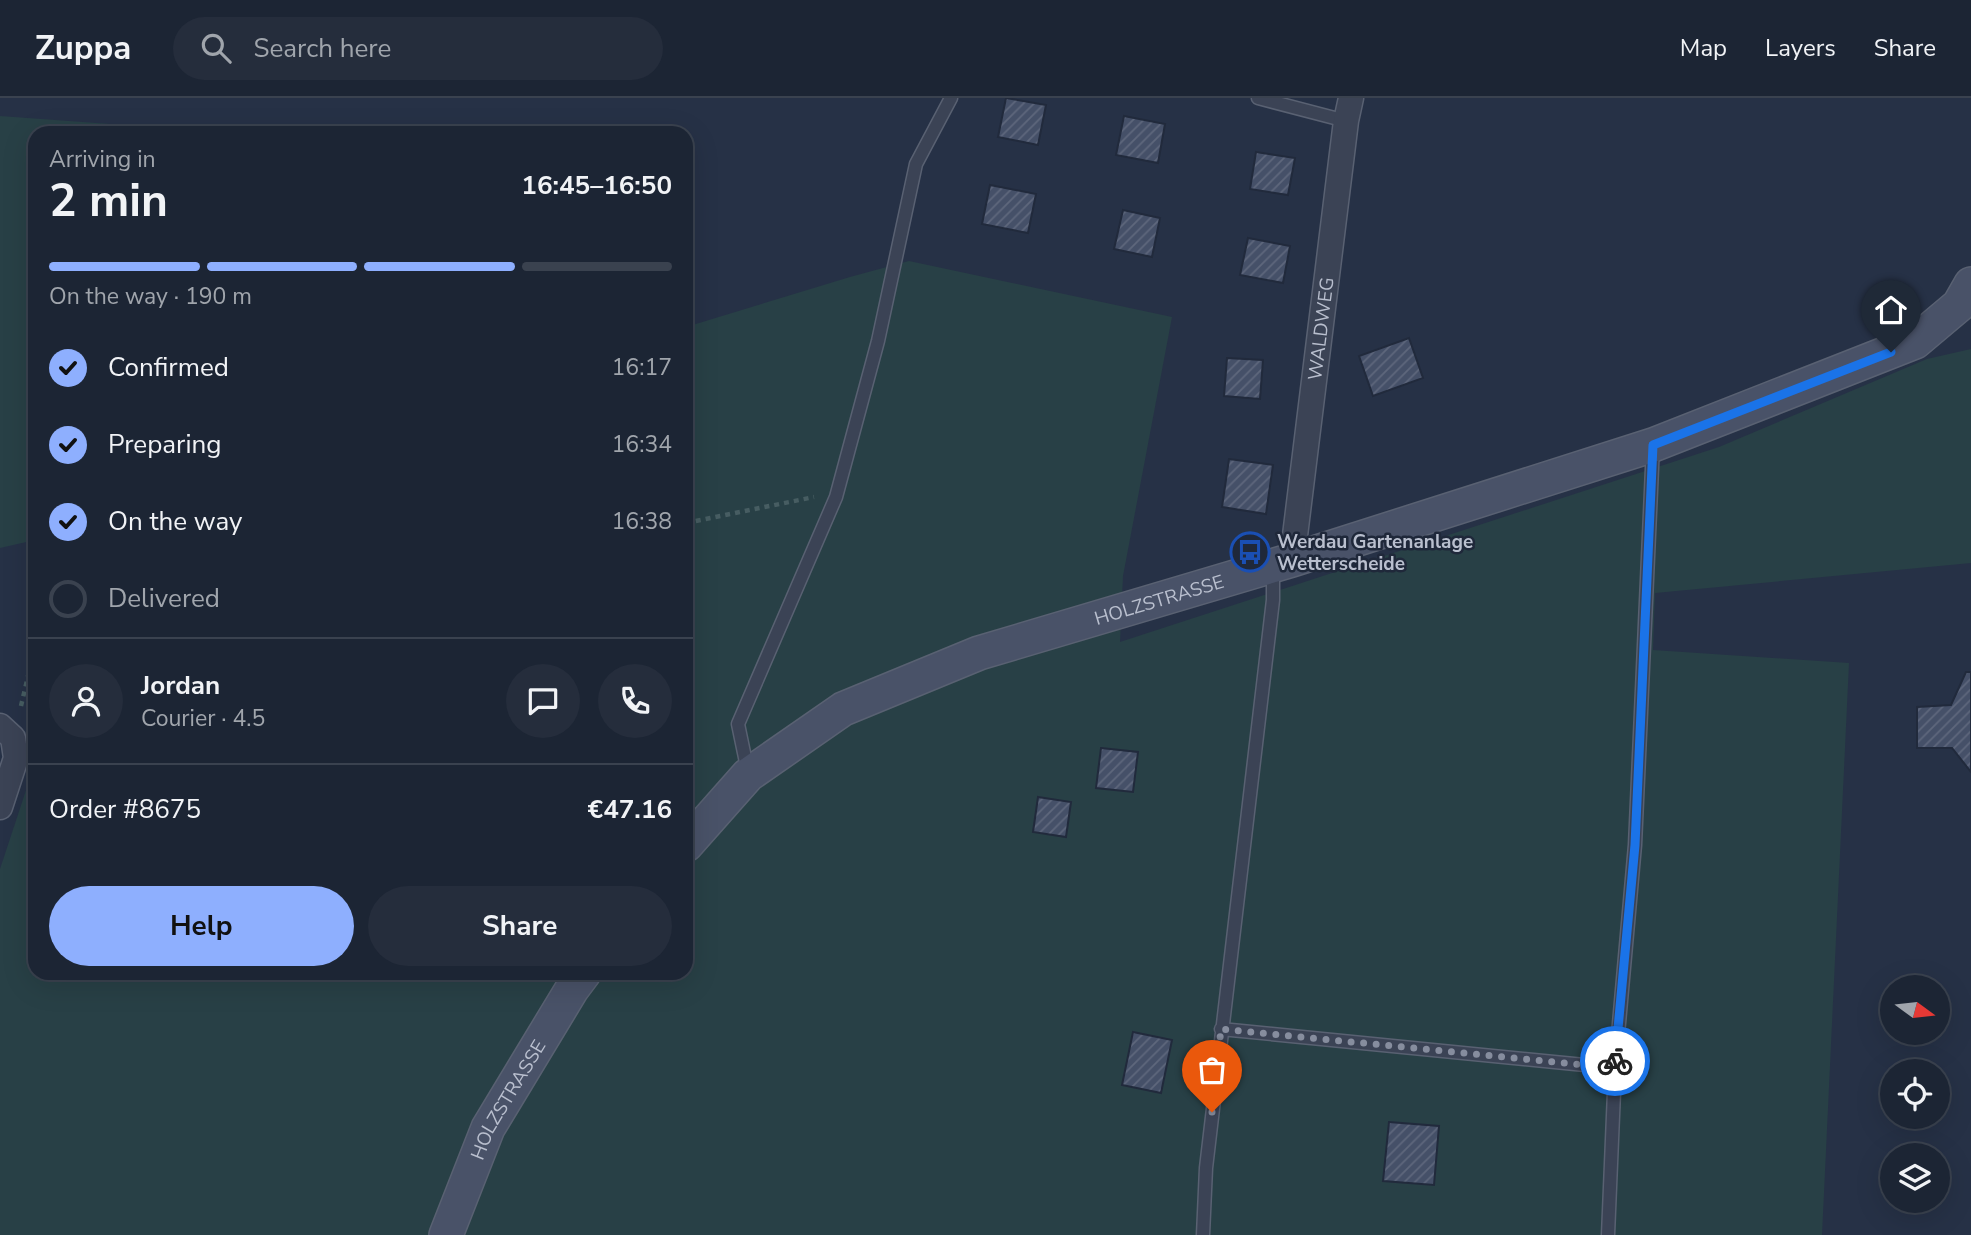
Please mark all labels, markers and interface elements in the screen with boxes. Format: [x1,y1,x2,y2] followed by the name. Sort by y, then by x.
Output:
[173,17,663,80] search box
[35,26,131,71] text: Zuppa
[197,29,235,67] icon: search
[253,31,391,66] text: Search here
[1680,32,1727,64] text: Map
[1765,32,1836,64] text: Layers
[1874,32,1936,64] text: Share
[49,144,156,175] text: Arriving in
[521,168,672,203] text: 16:45–16:50
[49,169,168,232] text: 2 min
[1302,276,1341,382] street label: WALDWEG
[1861,280,1921,352] pin
[49,281,252,312] text: On the way · 190 m
[1872,291,1910,329] icon: home
[49,349,87,387] icon: check
[108,350,229,385] text: Confirmed
[612,352,672,383] text: 16:17
[49,426,87,464] icon: check
[108,427,221,462] text: Preparing
[612,429,672,460] text: 16:34
[49,503,87,541] icon: check
[108,504,242,539] text: On the way
[612,506,672,537] text: 16:38
[1277,529,1473,577] place label: Werdau Gartenanlage Wetterscheide
[1229,531,1271,573] bus stop icon: Werdau Gartenanlage Wetterscheide
[1091,569,1227,632] street label: HOLZSTRASSE
[108,581,220,616] text: Delivered
[49,664,123,738] button: person
[506,664,580,738] button: chat
[598,664,672,738] button: phone
[141,668,220,703] text: Jordan
[141,703,265,734] text: Courier · 4.5
[49,792,201,827] text: Order #8675
[588,792,672,827] text: €47.16
[49,886,354,966] button: Help
[368,886,672,966] button: Share
[1880,975,1950,1045] north arrow
[1880,975,1950,1213] map controls
[1580,1026,1650,1096] courier
[465,1035,552,1164] street label: HOLZSTRASSE
[1182,1040,1242,1112] pin
[1596,1042,1634,1080] icon: bike
[1193,1051,1231,1089] icon: bag
[1880,1059,1950,1129] button: locate
[1880,1143,1950,1213] button: layers

